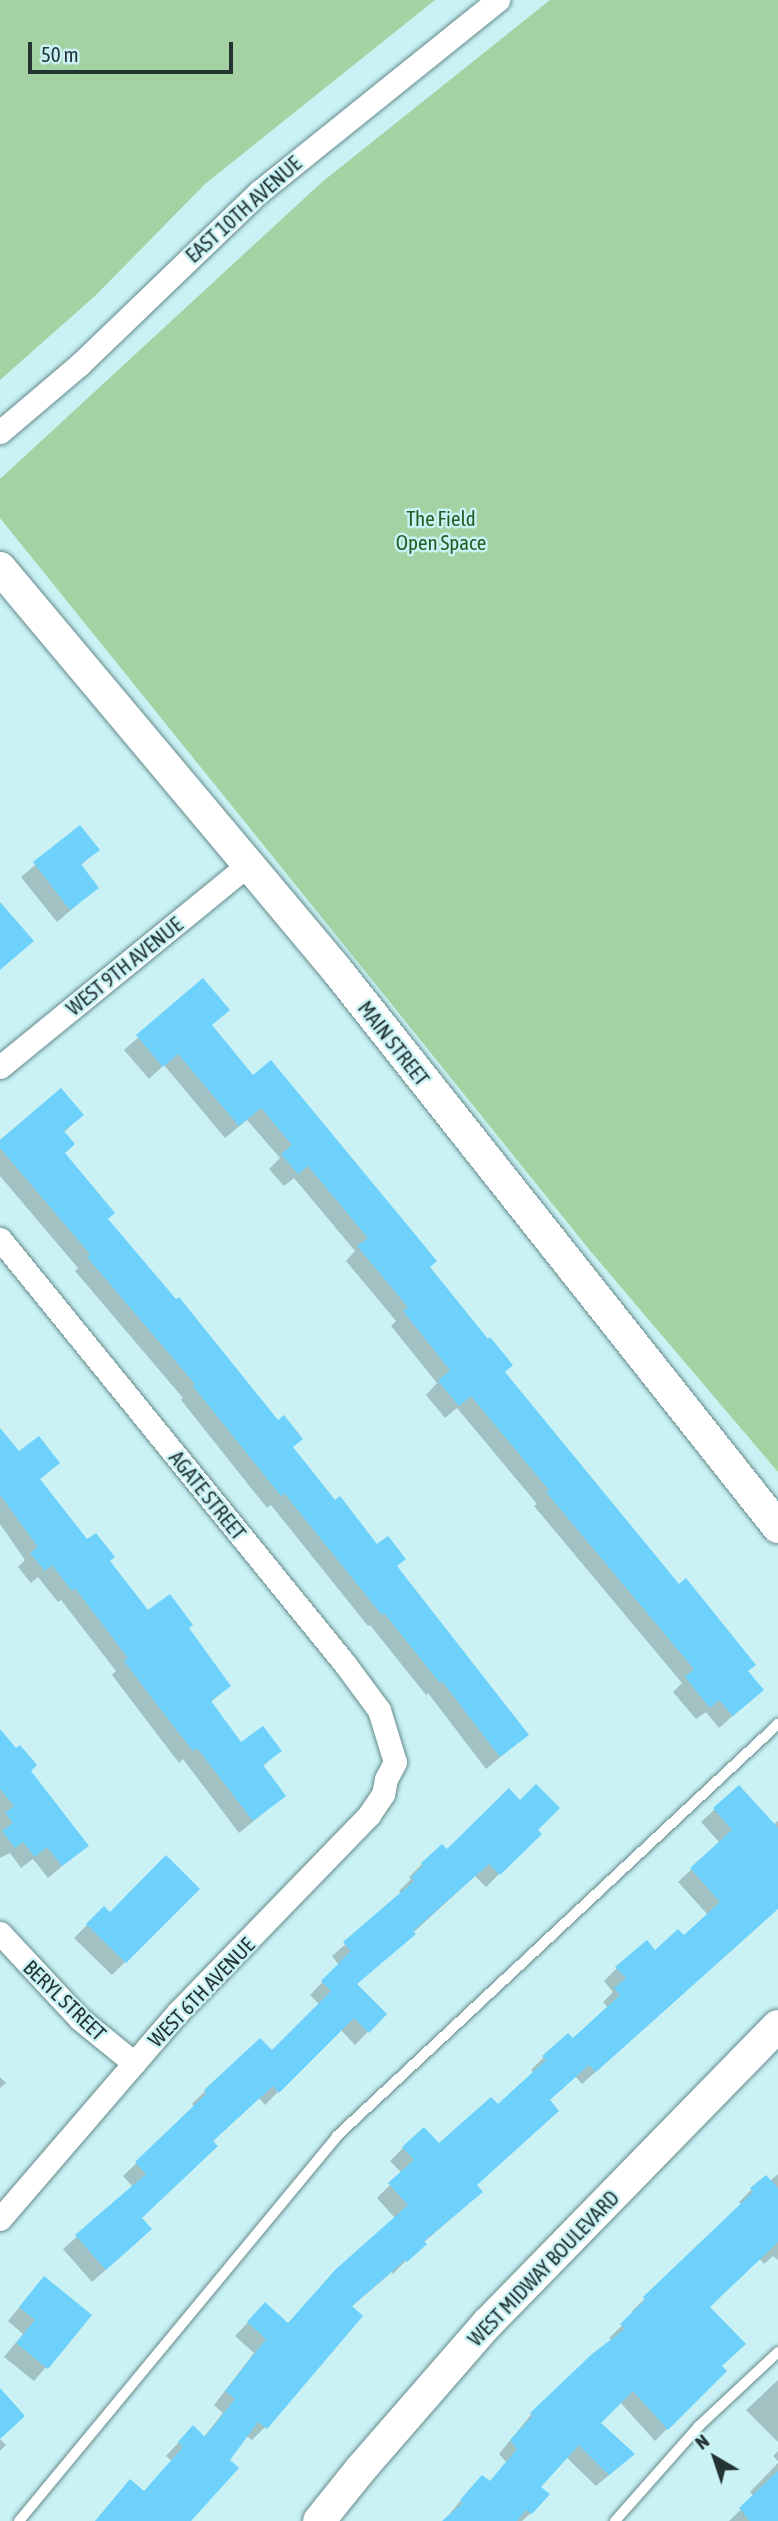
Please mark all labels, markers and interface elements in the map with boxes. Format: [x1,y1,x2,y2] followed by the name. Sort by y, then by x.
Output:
[32,28,236,72] scale bar
[41,42,79,66] text: 50 m
[180,150,306,268] street label: EAST 10TH AVENUE
[396,505,486,555] park label: The Field Open Space
[61,911,187,1021] street label: WEST 9TH AVENUE
[353,996,435,1090] street label: MAIN STREET
[164,1445,252,1545] street label: AGATE STREET
[143,1932,259,2052] street label: WEST 6TH AVENUE
[18,1954,112,2046] street label: BERYL STREET
[462,2185,624,2351] street label: WEST MIDWAY BOULEVARD
[680,2423,750,2493] north arrow
[691,2430,713,2454] text: N

